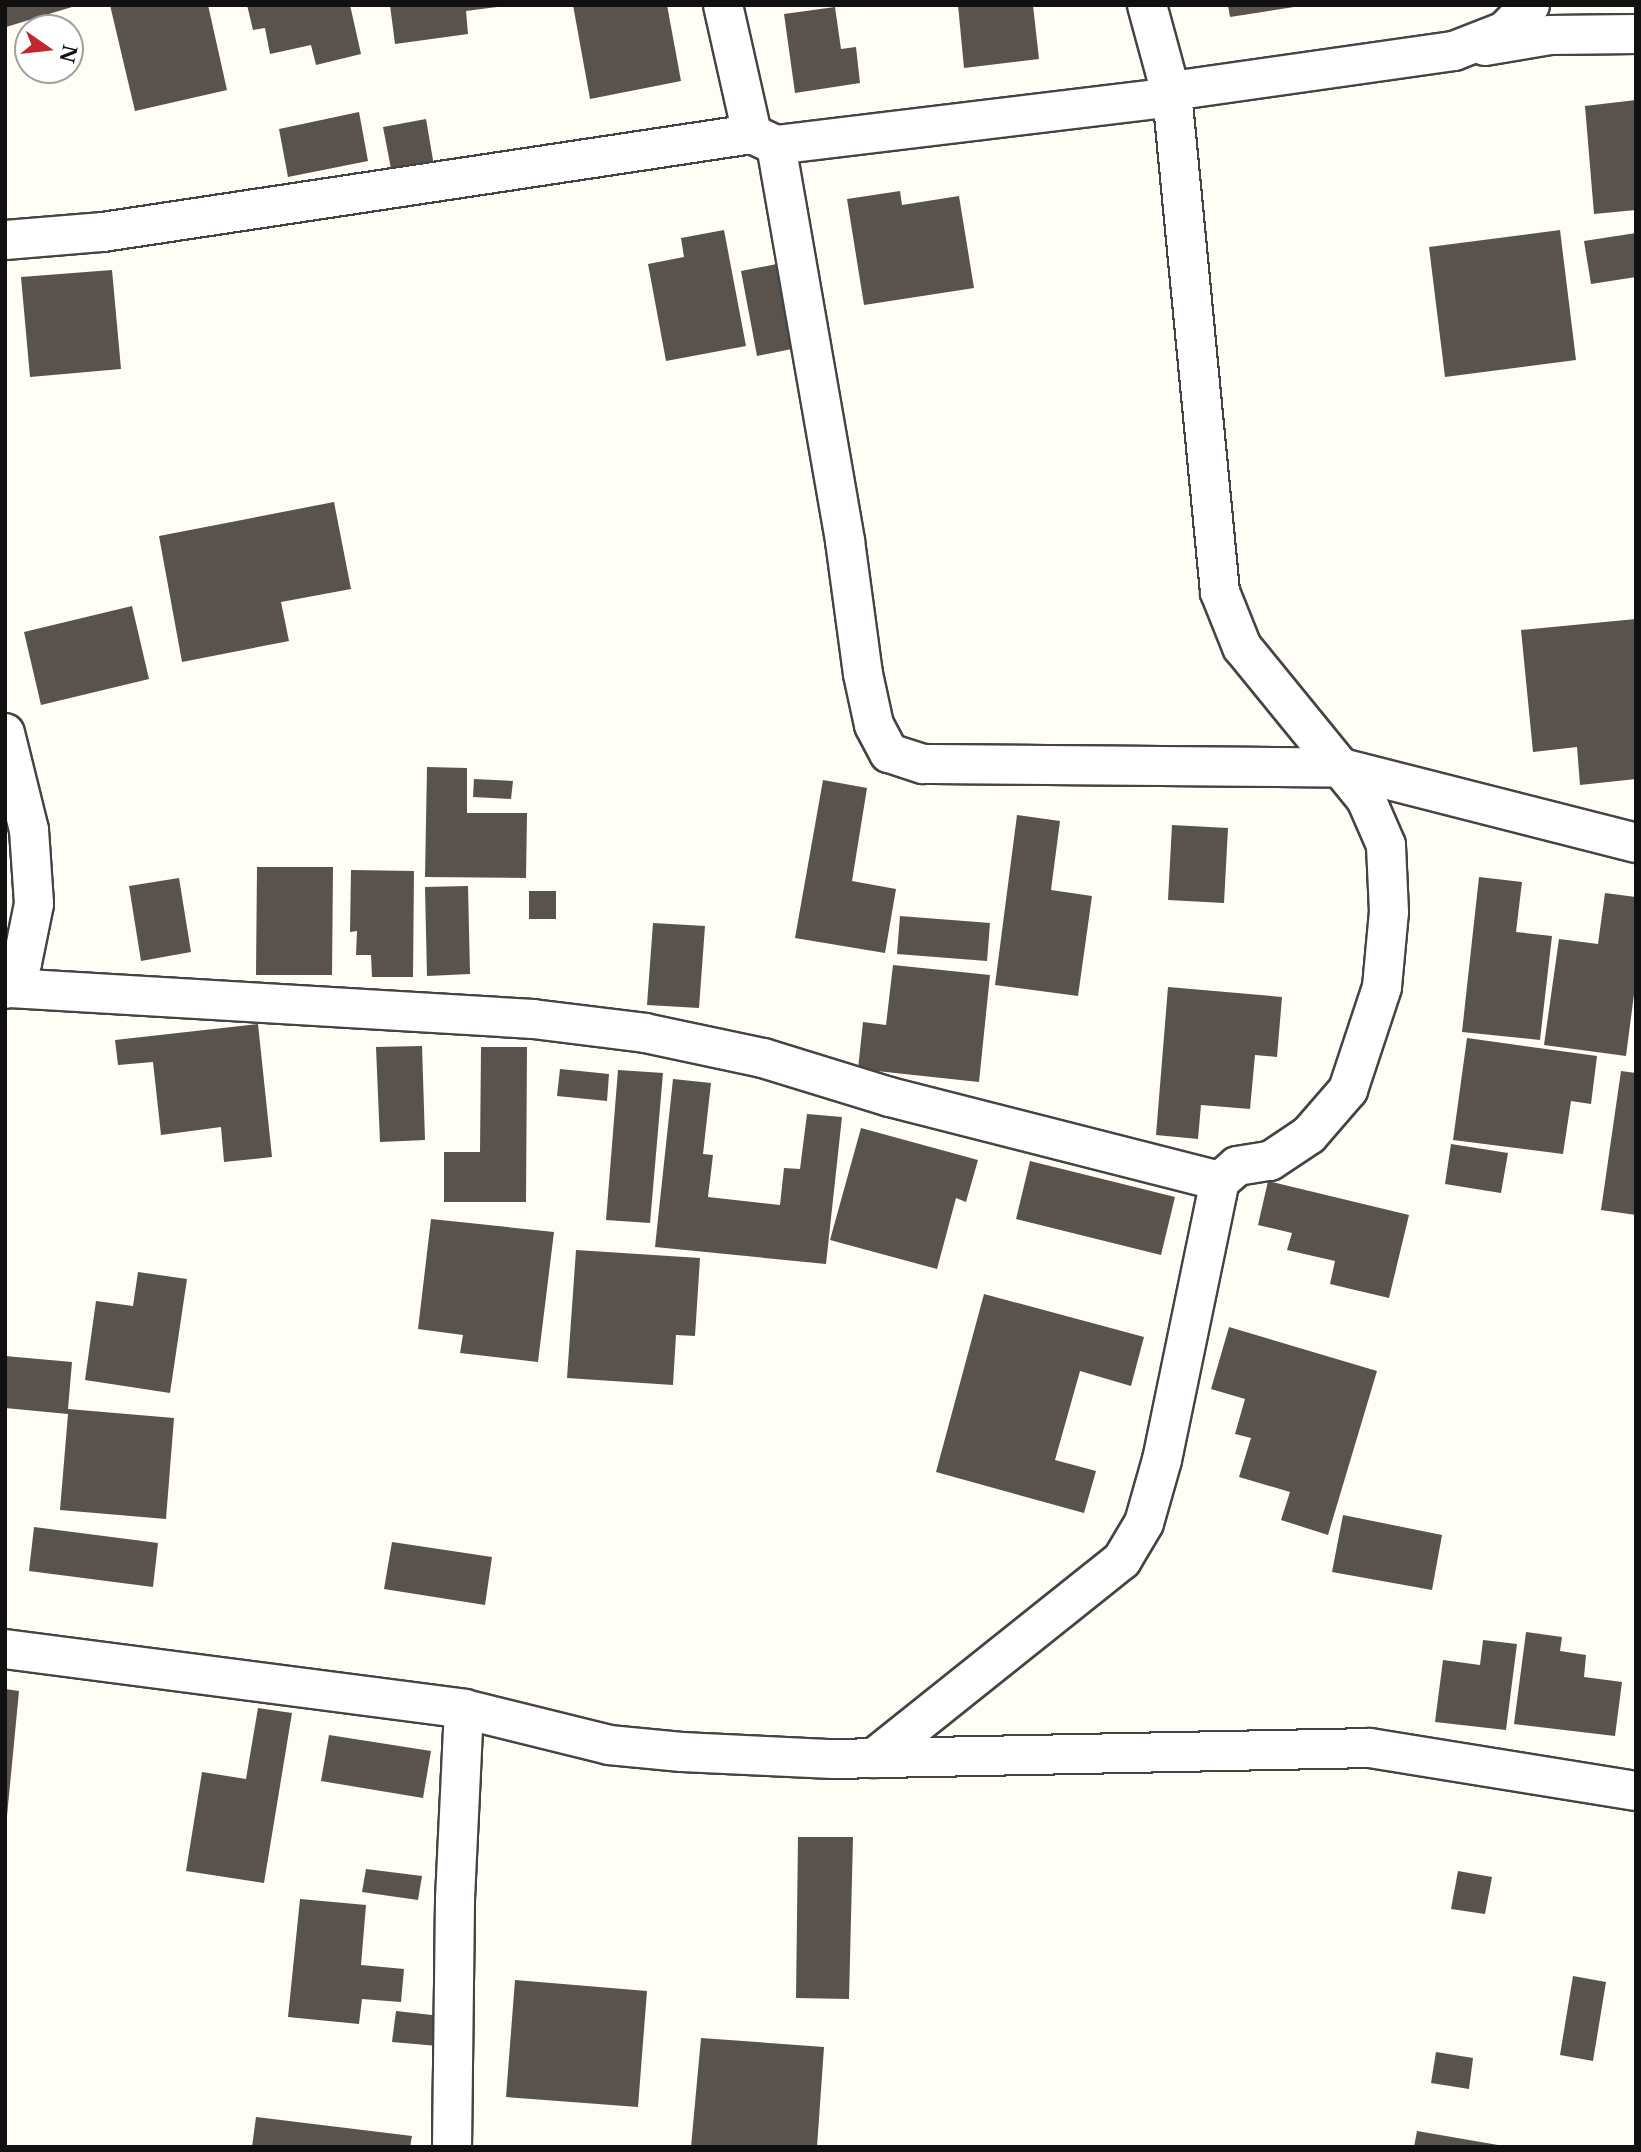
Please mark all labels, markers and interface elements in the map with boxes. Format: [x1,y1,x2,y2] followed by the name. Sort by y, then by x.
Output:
[14,14,84,84] north arrow
[55,42,81,65] text: N

